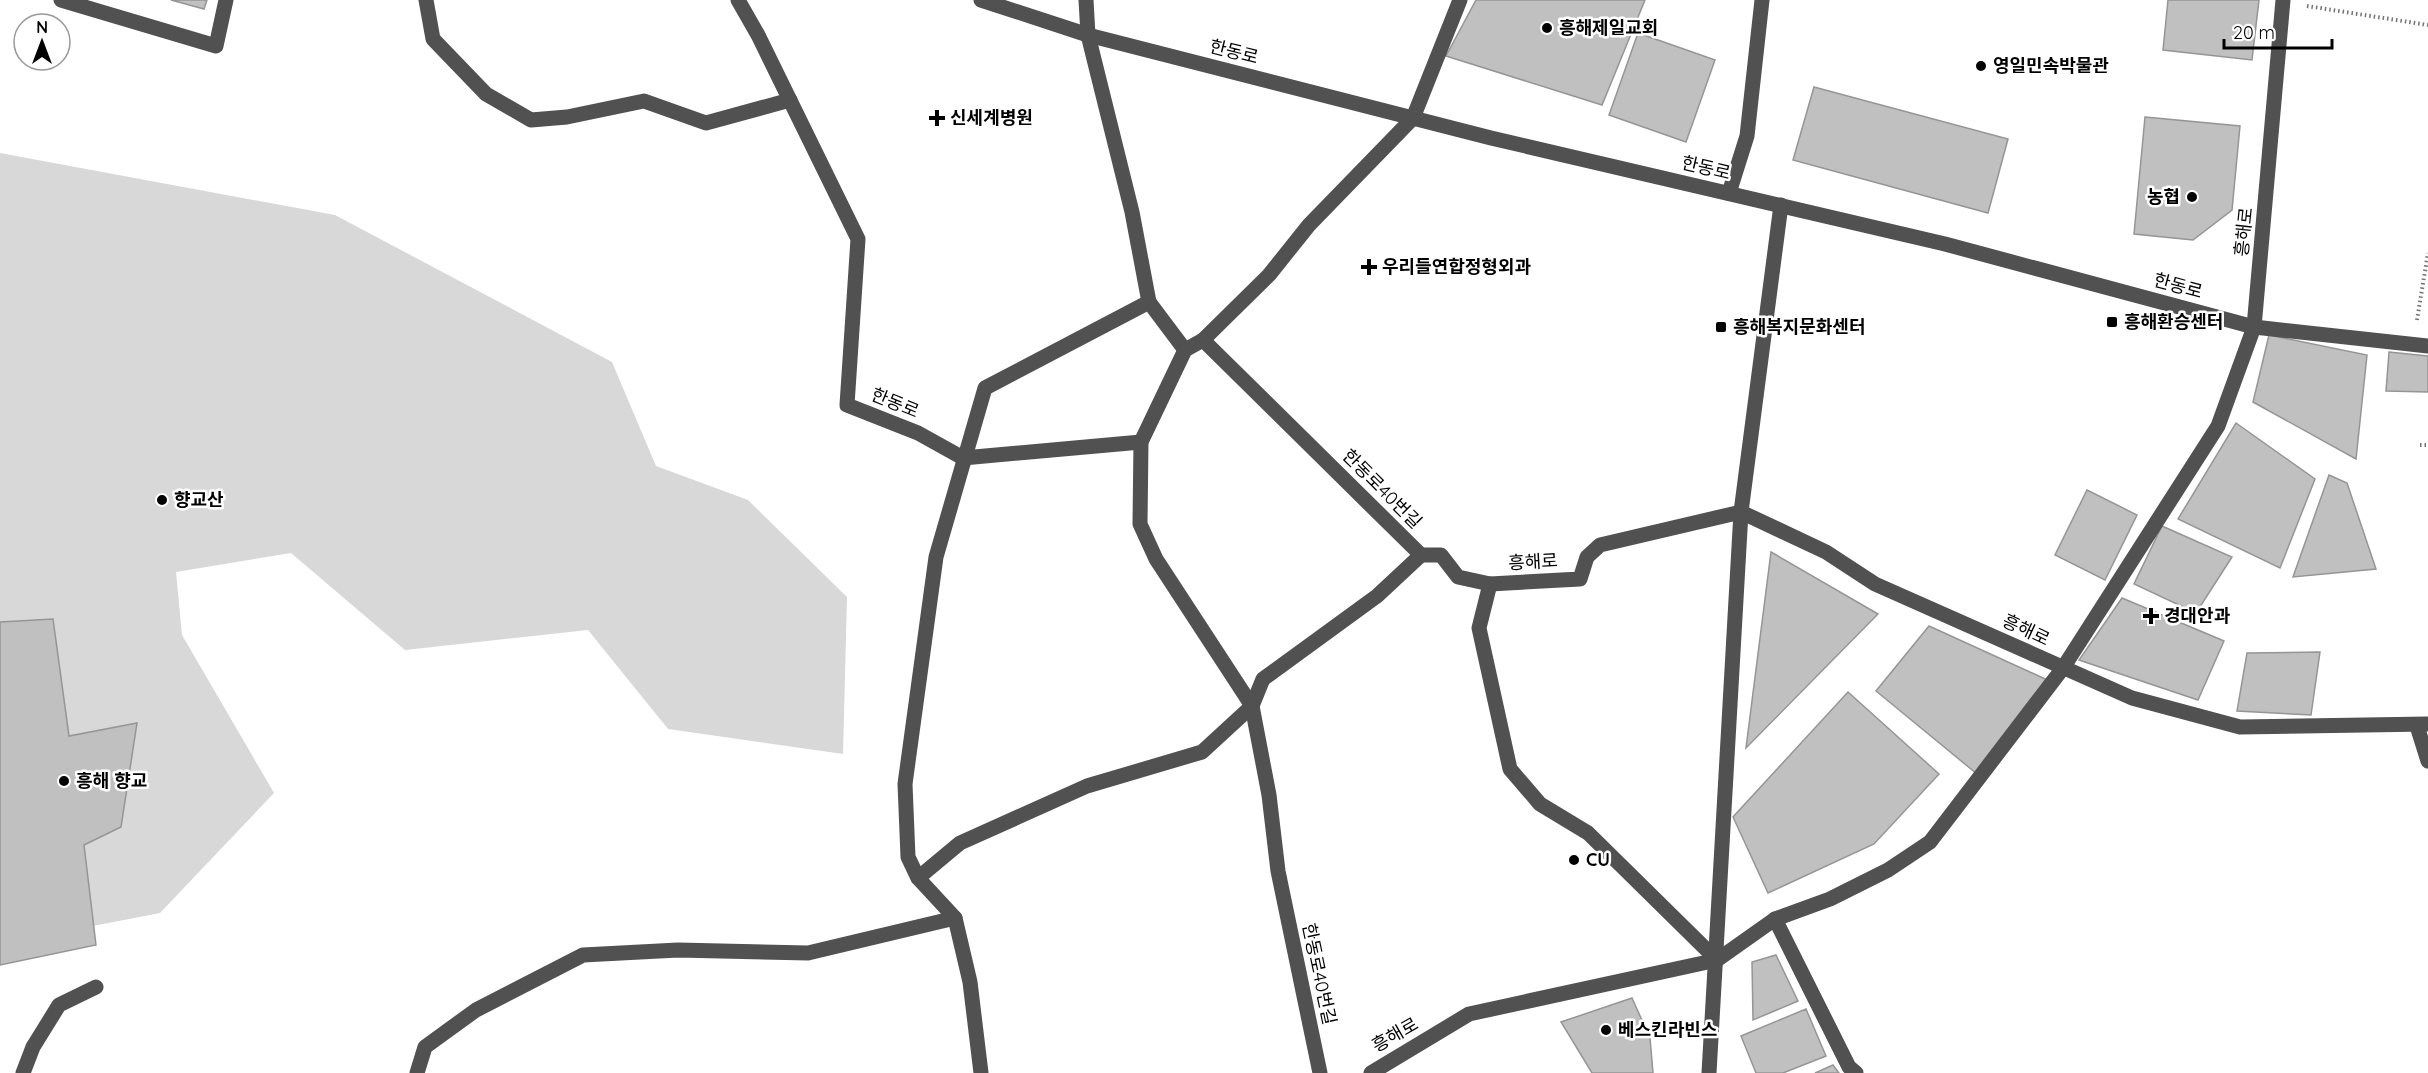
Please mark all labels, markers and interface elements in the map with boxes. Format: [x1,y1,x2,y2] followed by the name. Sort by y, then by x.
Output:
[12,12,72,72] north arrow
[2224,12,2332,50] scale bar
[1559,16,1658,39] place label: 흥해제일교회
[36,17,48,37] text: N
[1540,21,1554,35] marker: 흥해제일교회
[2233,21,2275,44] text: 20 m
[1207,34,1261,69] street label: 한동로
[1993,54,2109,77] place label: 영일민속박물관
[1974,59,1988,73] marker: 영일민속박물관
[950,106,1033,129] place label: 신세계병원
[928,109,946,127] marker: 신세계병원
[1679,151,1733,184] street label: 한동로
[2147,185,2180,208] place label: 농협
[2185,190,2199,204] marker: 농협
[2229,206,2258,258] street label: 흥해로
[1382,255,1531,278] place label: 우리들연합정형외과
[1360,258,1378,276] marker: 우리들연합정형외과
[2151,268,2205,303] street label: 한동로
[2124,310,2223,333] place label: 흥해환승센터
[1733,315,1865,338] place label: 흥해복지문화센터
[2105,315,2119,329] marker: 흥해환승센터
[1714,320,1728,334] marker: 흥해복지문화센터
[868,383,923,423] street label: 한동로
[1338,444,1427,533] street label: 한동로40번길
[174,488,224,511] place label: 향교산
[155,493,169,507] marker: 향교산
[1508,549,1558,574] street label: 흥해로
[2164,604,2231,627] place label: 경대안과
[2142,607,2160,625] marker: 경대안과
[1999,609,2054,650] street label: 흥해로
[76,769,147,792] place label: 흥해 향교
[57,774,71,788] marker: 흥해 향교
[1586,848,1610,871] place label: CU
[1567,853,1581,867] marker: CU
[1298,921,1341,1027] street label: 한동로40번길
[1367,1012,1422,1057] street label: 흥해로
[1618,1018,1717,1041] place label: 베스킨라빈스
[1599,1023,1613,1037] marker: 베스킨라빈스

